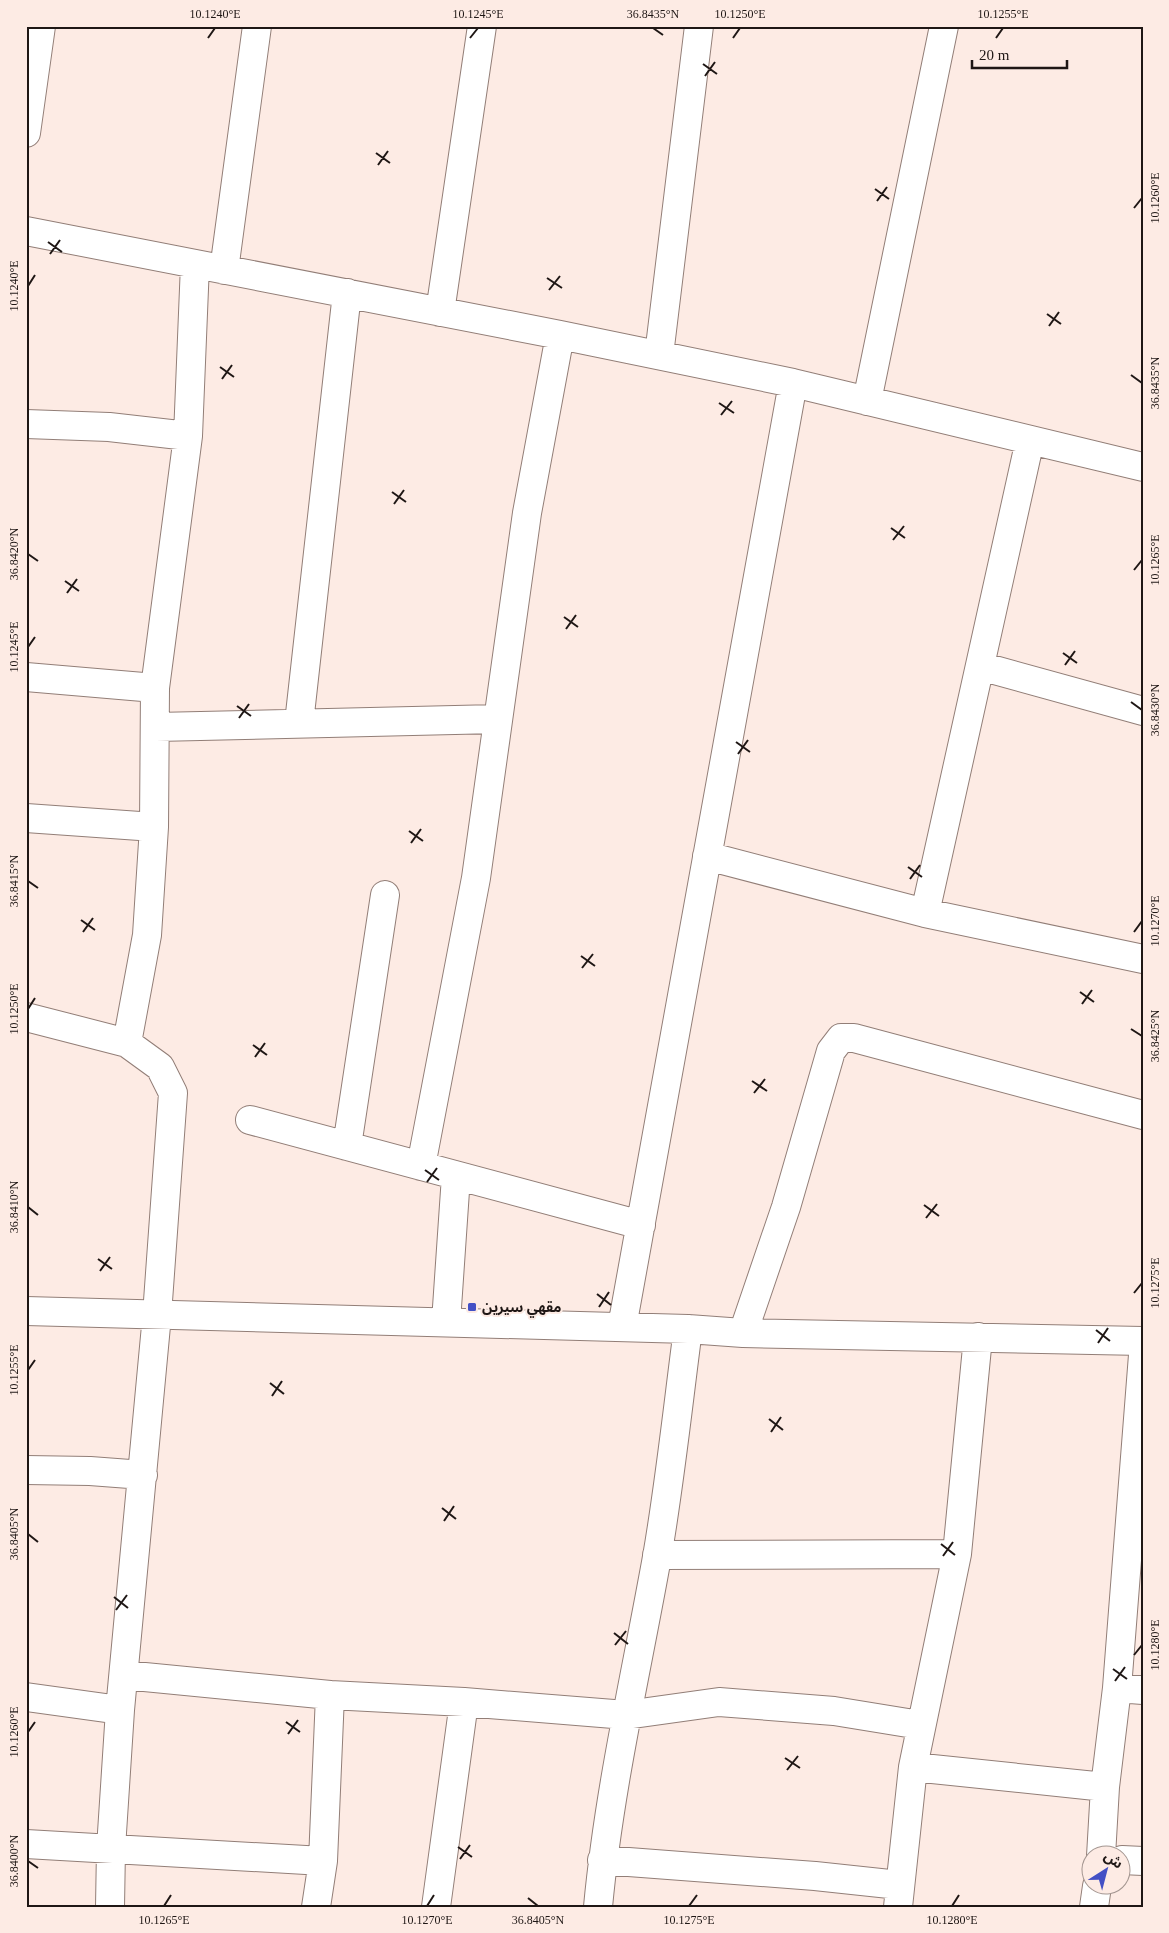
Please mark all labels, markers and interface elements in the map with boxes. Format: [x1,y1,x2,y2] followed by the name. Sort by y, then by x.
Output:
[189,7,241,21] text: 10.1240°E
[452,7,504,21] text: 10.1245°E
[627,7,680,21] text: 36.8435°N
[714,7,766,21] text: 10.1250°E
[977,7,1029,21] text: 10.1255°E
[972,38,1066,70] scale bar
[979,47,1010,63] text: 20 m
[1148,172,1162,224] text: 10.1260°E
[7,260,21,312] text: 10.1240°E
[1148,356,1162,409] text: 36.8435°N
[7,527,21,580] text: 36.8420°N
[1148,534,1162,586] text: 10.1265°E
[7,621,21,673] text: 10.1245°E
[1148,683,1162,736] text: 36.8430°N
[7,854,21,907] text: 36.8415°N
[1148,895,1162,947] text: 10.1270°E
[7,983,21,1035] text: 10.1250°E
[1148,1009,1162,1062] text: 36.8425°N
[7,1180,21,1233] text: 36.8410°N
[1148,1257,1162,1309] text: 10.1275°E
[482,1300,561,1318] place label: مقهي سيرين
[466,1301,478,1313] marker: مقهي سيرين
[7,1344,21,1396] text: 10.1255°E
[7,1507,21,1560] text: 36.8405°N
[1148,1619,1162,1671] text: 10.1280°E
[7,1706,21,1758] text: 10.1260°E
[7,1834,21,1887] text: 36.8400°N
[1082,1846,1132,1896] north arrow
[1101,1848,1126,1872] text: ش
[138,1913,190,1927] text: 10.1265°E
[401,1913,453,1927] text: 10.1270°E
[512,1913,565,1927] text: 36.8405°N
[663,1913,715,1927] text: 10.1275°E
[926,1913,978,1927] text: 10.1280°E

